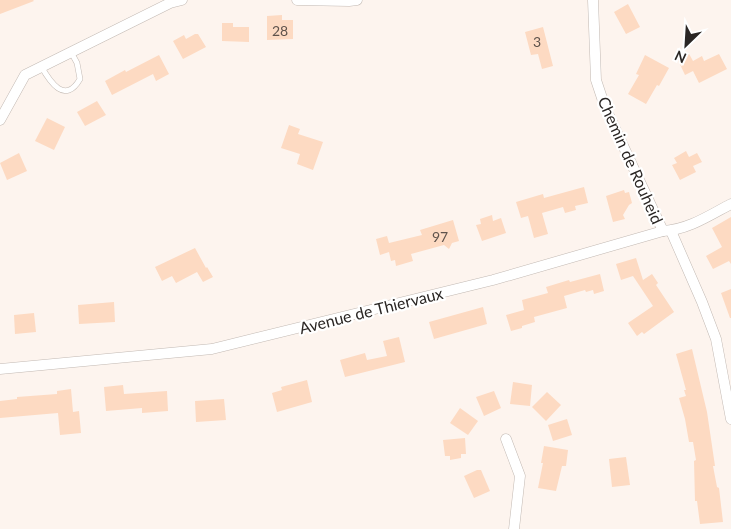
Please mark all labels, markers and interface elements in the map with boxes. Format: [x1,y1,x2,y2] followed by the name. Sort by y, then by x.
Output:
[661,20,711,70] north arrow
[272,22,288,39] house number: 28
[533,33,541,50] house number: 3
[672,47,689,67] text: N
[594,93,668,227] street label: Chemin de Rouheid
[432,228,448,245] house number: 97
[297,283,445,337] street label: Avenue de Thiervaux

